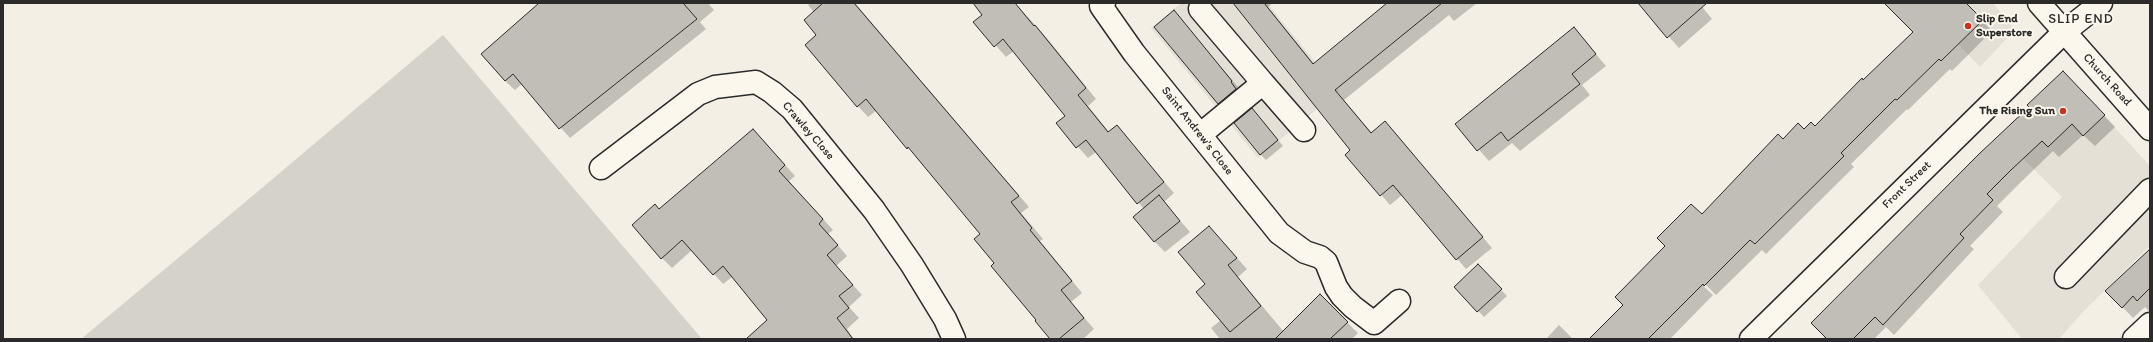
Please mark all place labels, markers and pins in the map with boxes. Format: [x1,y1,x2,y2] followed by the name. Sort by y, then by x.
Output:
[1976,12,2032,40] place label: Slip End Superstore
[1963,21,1973,31] marker: Slip End Superstore
[1979,104,2055,118] place label: The Rising Sun
[2058,106,2068,116] marker: The Rising Sun

